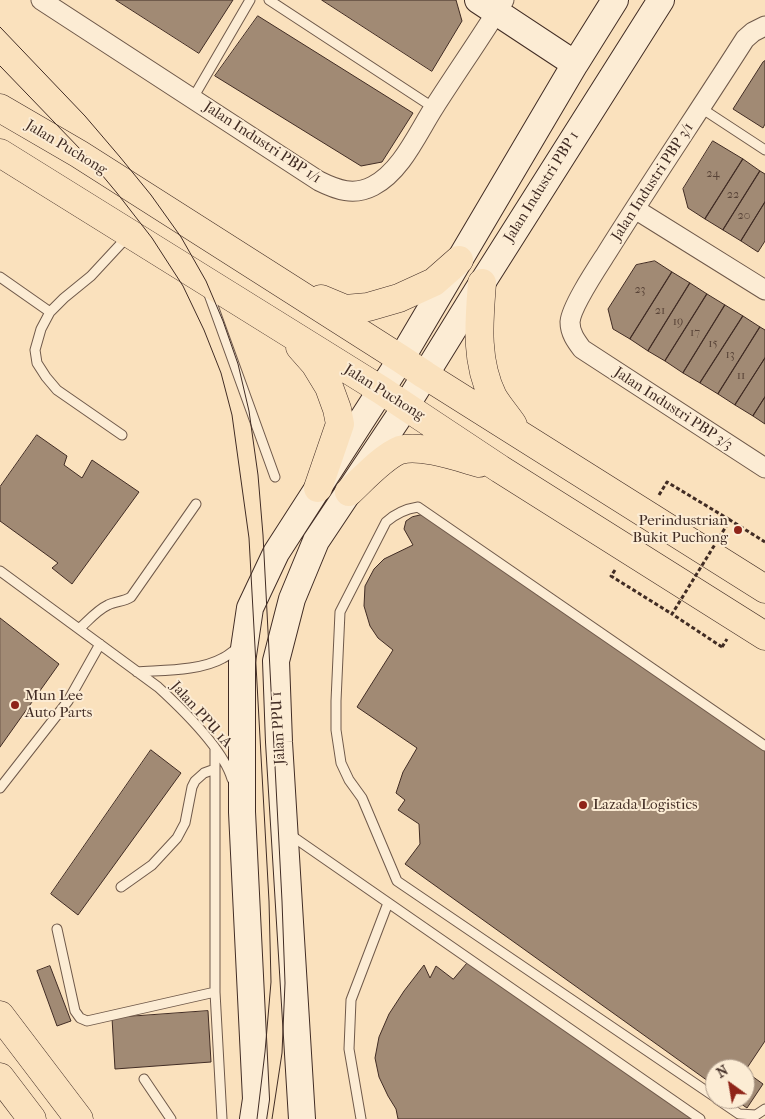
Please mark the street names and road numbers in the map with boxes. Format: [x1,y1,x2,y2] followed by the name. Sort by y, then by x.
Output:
[200,98,324,188] street label: Jalan Industri PBP 1/1
[22,117,110,179] street label: Jalan Puchong
[608,119,698,245] street label: Jalan Industri PBP 3/1
[501,128,583,246] street label: Jalan Industri PBP 1
[340,361,428,425] street label: Jalan Puchong
[610,364,736,454] street label: Jalan Industri PBP 3/3
[166,678,236,752] street label: Jalan PPU 1A
[268,691,290,765] street label: Jalan PPU 1

